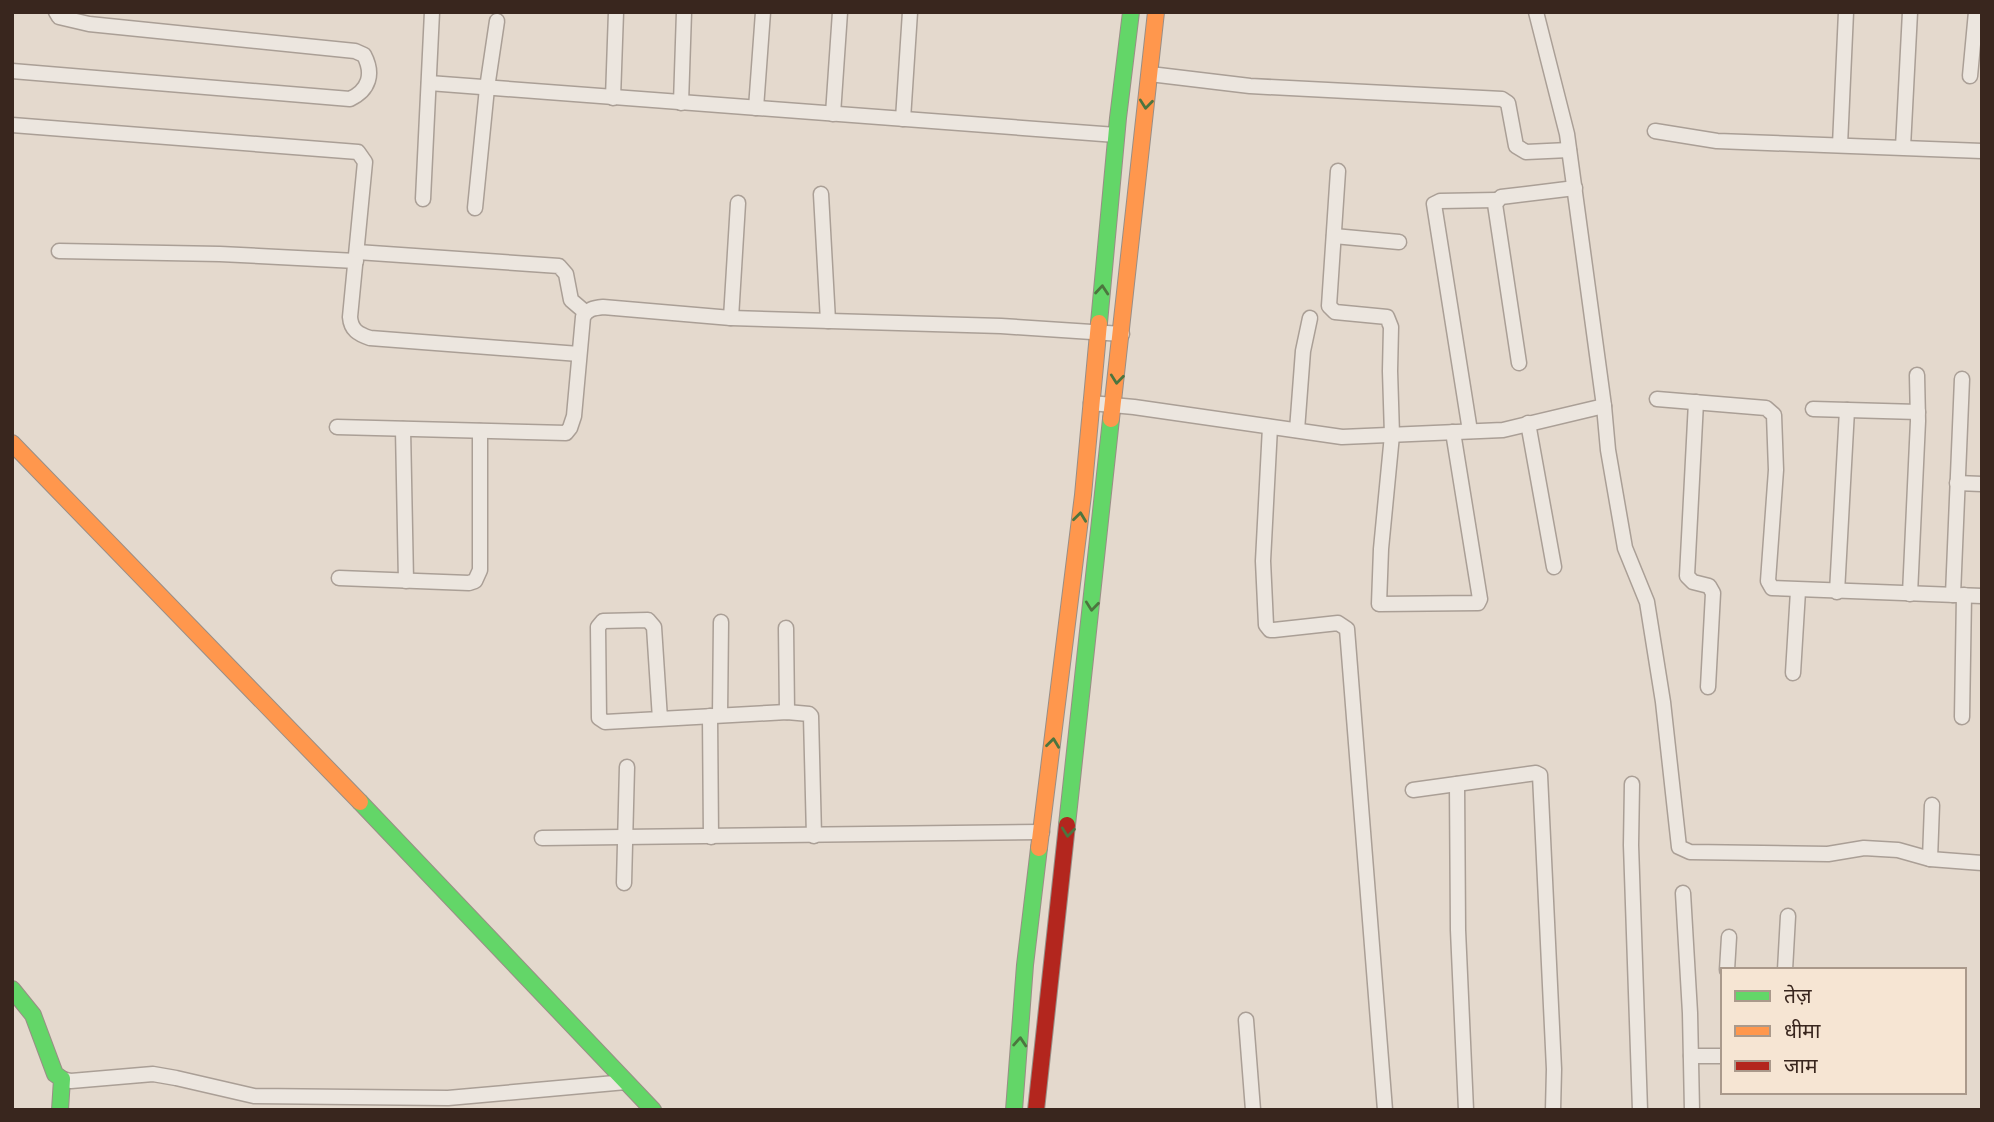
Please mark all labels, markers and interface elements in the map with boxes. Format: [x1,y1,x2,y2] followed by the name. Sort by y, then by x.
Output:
[1139,99,1154,110] one-way arrow
[1094,285,1109,296] one-way arrow
[1110,374,1125,385] one-way arrow
[1073,511,1088,523] one-way arrow
[1085,600,1100,611] one-way arrow
[1045,737,1060,748] one-way arrow
[1060,826,1075,838] one-way arrow
[1721,968,1966,1094] legend
[1784,981,1812,1009] text: तेज़
[1784,1016,1821,1044] text: धीमा
[1012,1036,1027,1047] one-way arrow
[1784,1051,1818,1079] text: जाम

